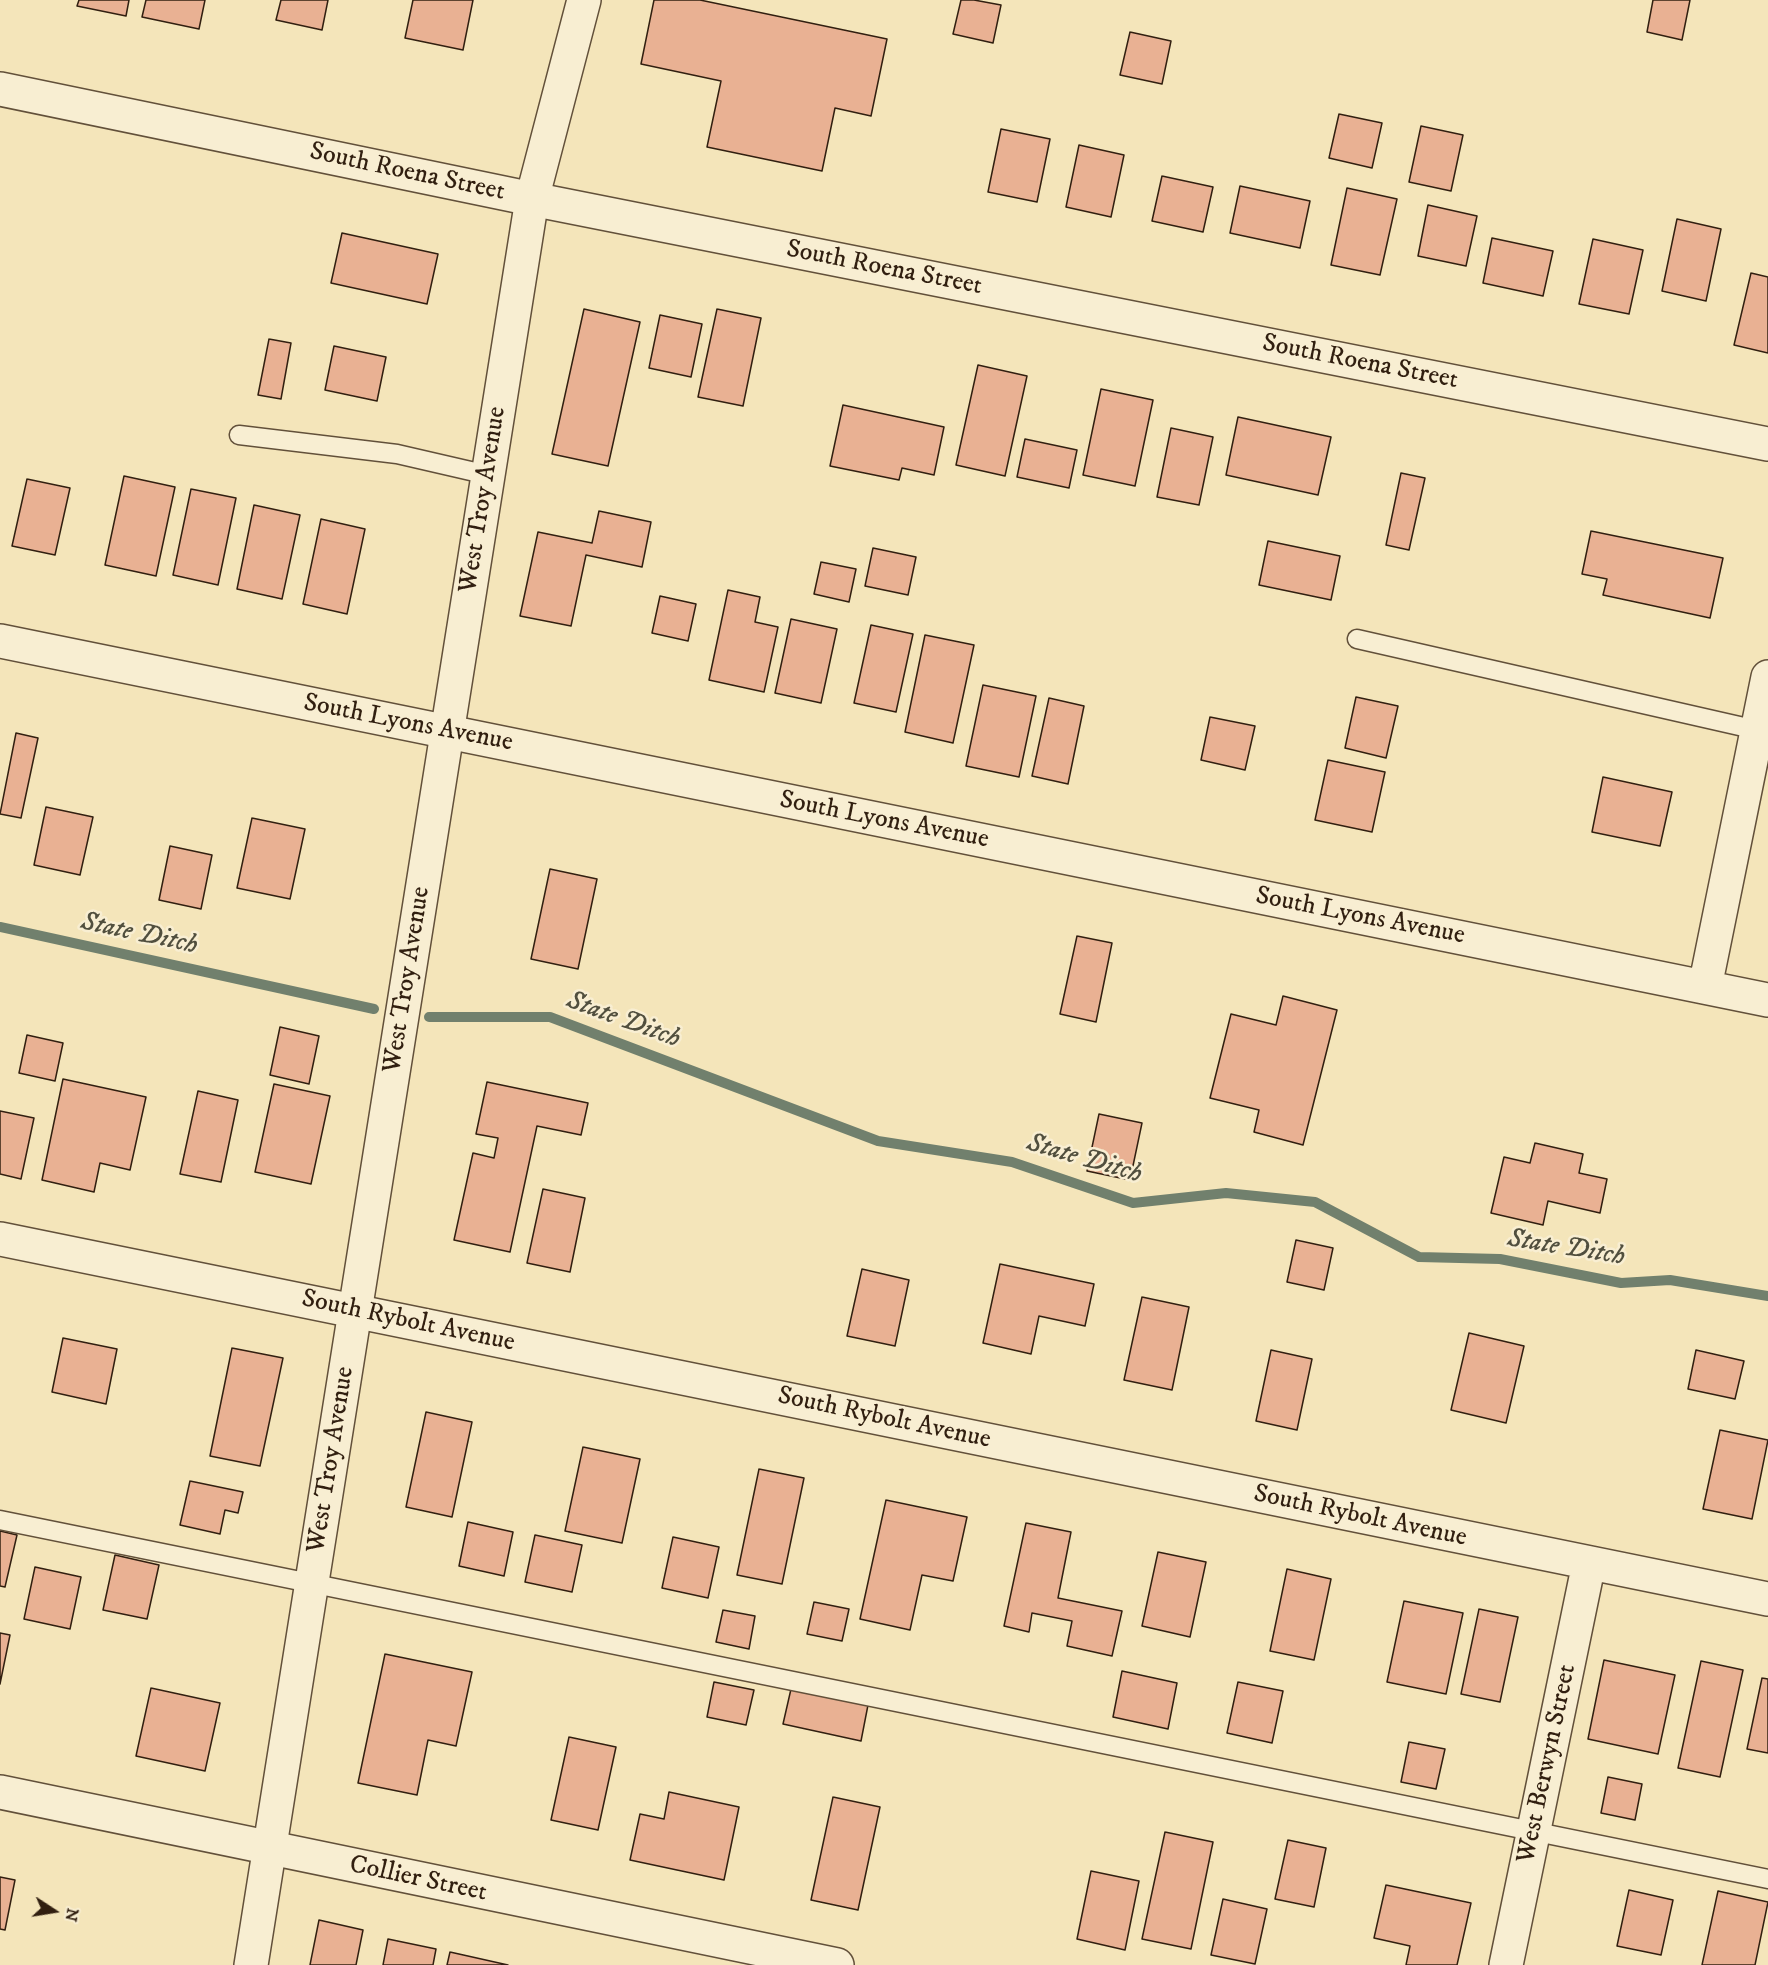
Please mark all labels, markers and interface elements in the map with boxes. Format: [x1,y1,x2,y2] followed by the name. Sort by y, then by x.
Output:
[307,137,507,209] street label: South Roena Street
[784,235,984,303] street label: South Roena Street
[1260,329,1460,397] street label: South Roena Street
[454,405,514,595] street label: West Troy Avenue
[301,688,515,760] street label: South Lyons Avenue
[777,785,991,857] street label: South Lyons Avenue
[1253,881,1467,953] street label: South Lyons Avenue
[378,885,438,1075] street label: West Troy Avenue
[78,907,200,963] water label: State Ditch
[562,985,684,1057] water label: State Ditch
[1022,1128,1146,1192] water label: State Ditch
[1505,1224,1627,1274] water label: State Ditch
[299,1284,517,1360] street label: South Rybolt Avenue
[302,1365,362,1555] street label: West Troy Avenue
[775,1381,993,1457] street label: South Rybolt Avenue
[1251,1479,1469,1555] street label: South Rybolt Avenue
[1512,1662,1584,1866] street label: West Berwyn Street
[346,1850,490,1910] street label: Collier Street
[24,1881,84,1941] north arrow
[60,1906,83,1923] text: N

